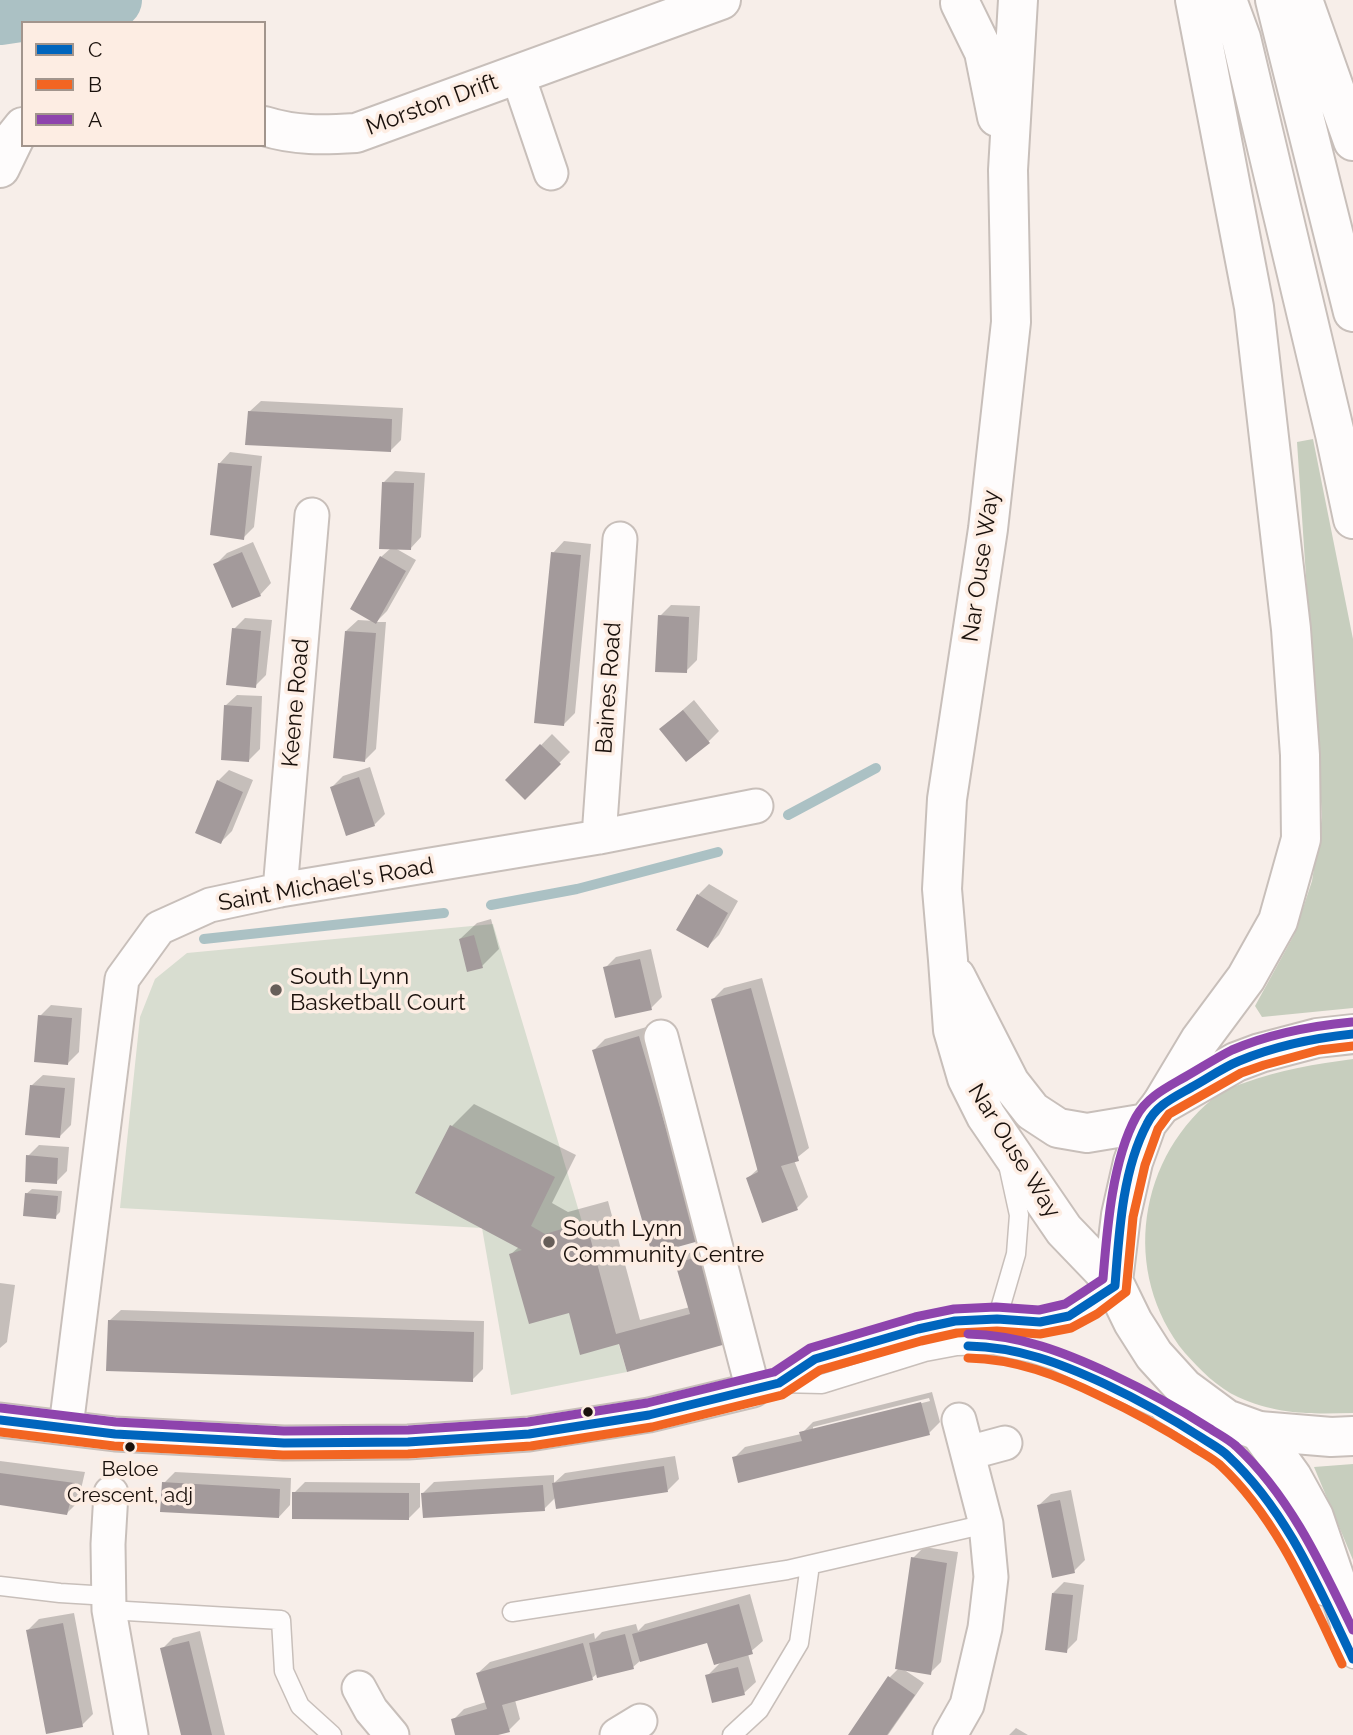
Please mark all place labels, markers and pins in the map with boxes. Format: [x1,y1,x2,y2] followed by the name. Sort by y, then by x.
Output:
[290,963,466,1017] place label: South Lynn Basketball Court
[268,982,284,998] marker: South Lynn Basketball Court
[563,1215,764,1269] place label: South Lynn Community Centre
[541,1234,557,1250] marker: South Lynn Community Centre
[581,1405,595,1419] unlabelled marker
[123,1440,137,1454] marker: Beloe Crescent, adj
[67,1457,193,1507] place label: Beloe Crescent, adj

